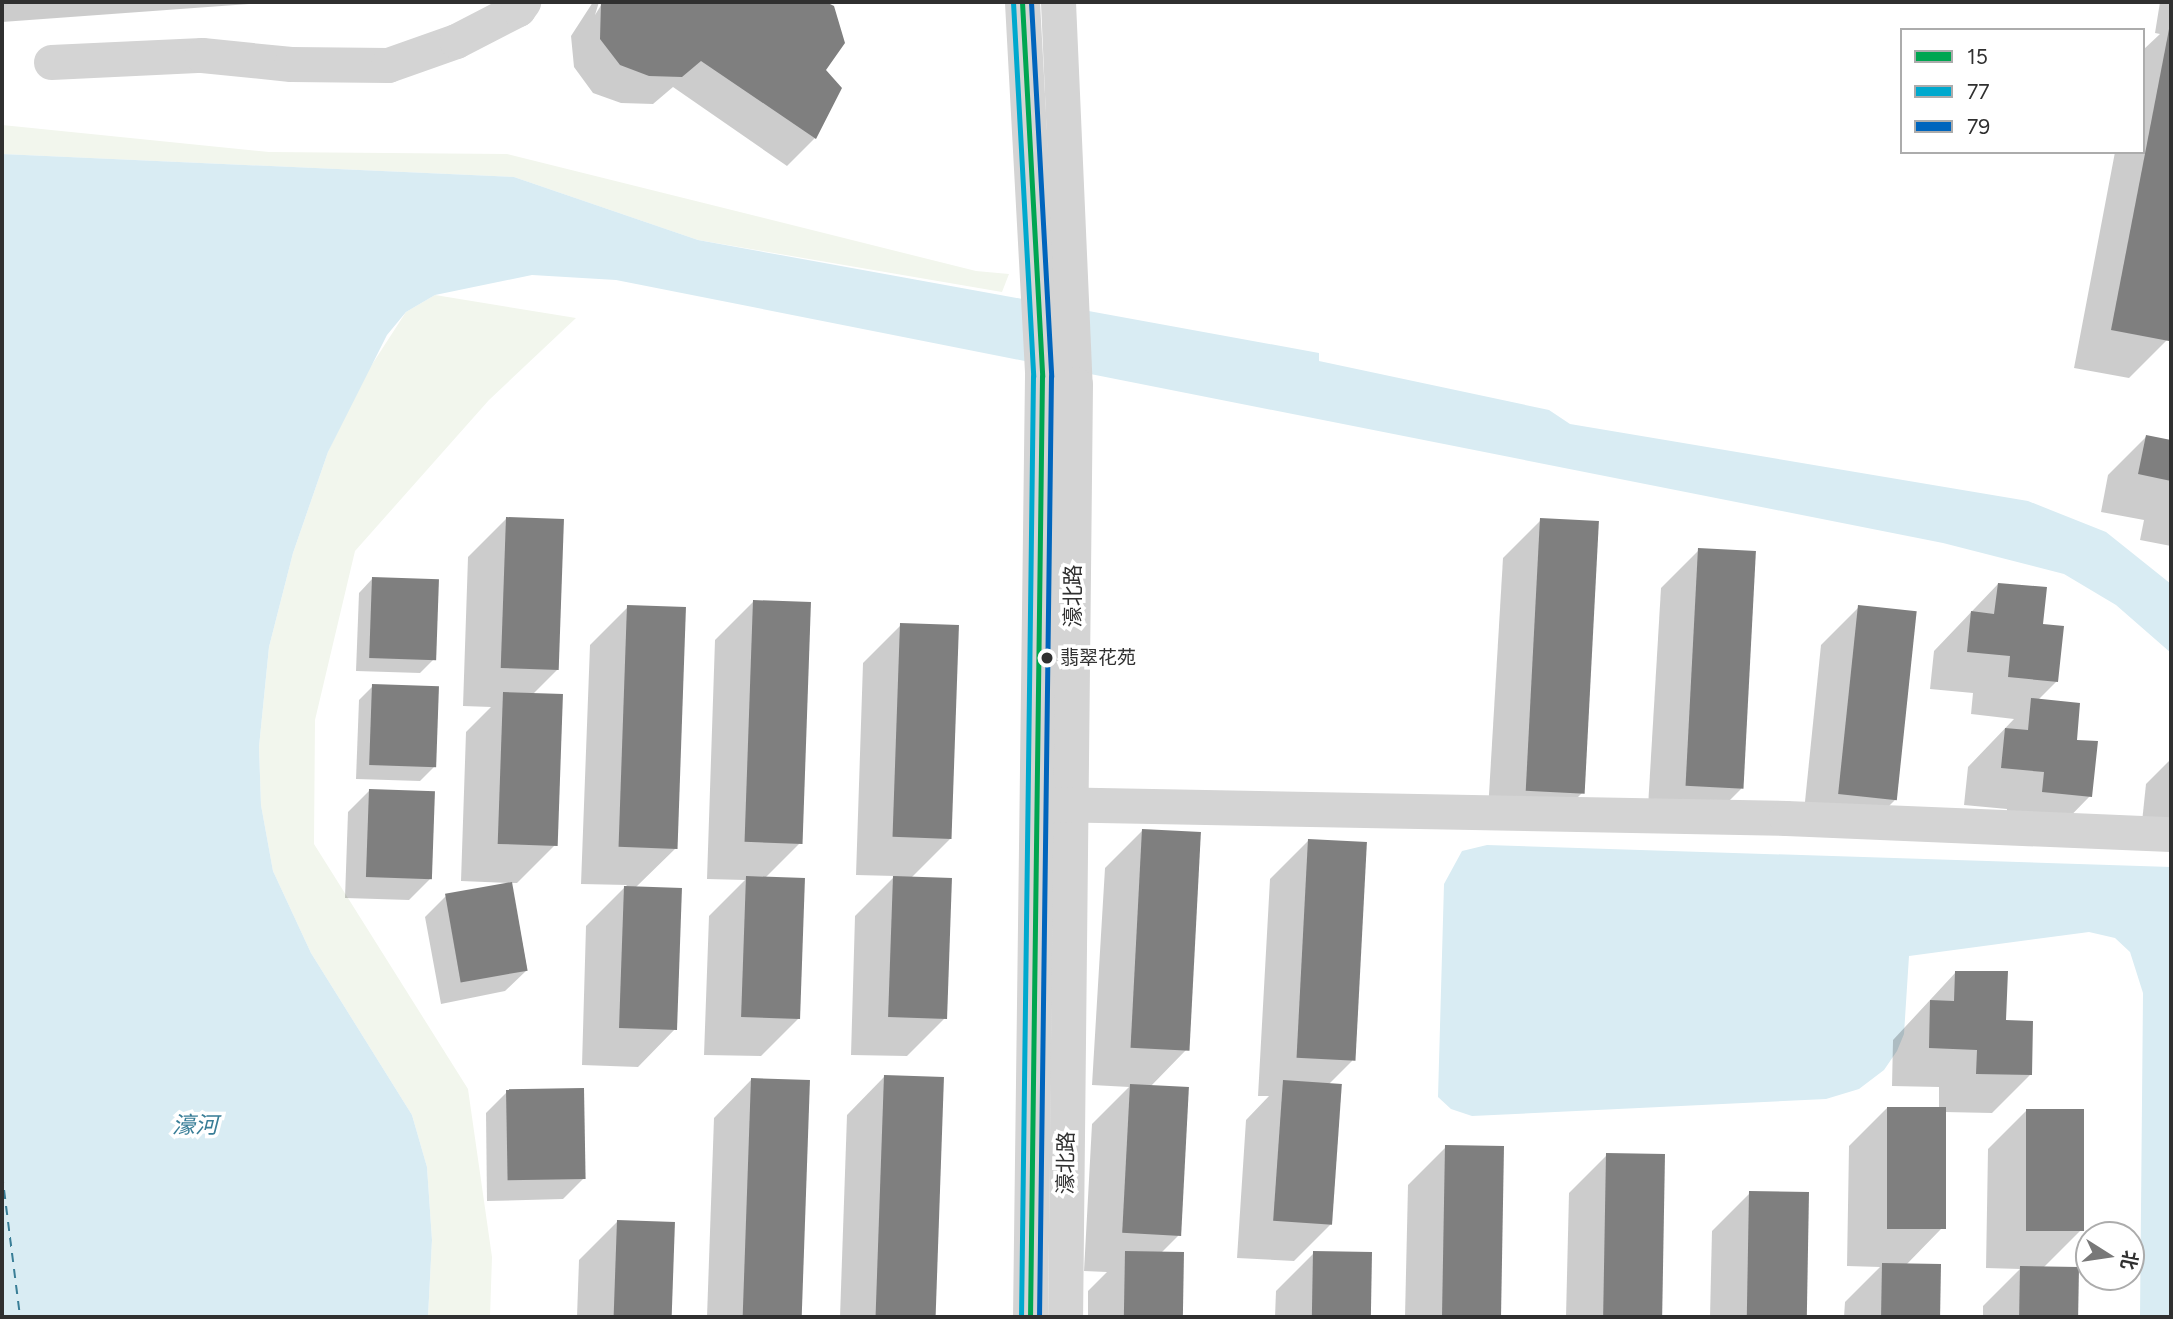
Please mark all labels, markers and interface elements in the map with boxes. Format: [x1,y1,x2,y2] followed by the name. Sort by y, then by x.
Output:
[1900,28,2145,154] legend
[1967,44,1988,69] text: 15
[1967,79,1990,104] text: 77
[1967,114,1990,139] text: 79
[1060,565,1086,627] street label: 濠北路
[1060,647,1136,669] place label: 翡翠花苑
[1040,651,1054,665] marker: 翡翠花苑
[172,1111,218,1139] water label: 濠河
[1053,1131,1079,1195] street label: 濠北路
[2075,1221,2145,1291] north arrow
[2116,1248,2142,1272] text: 北

